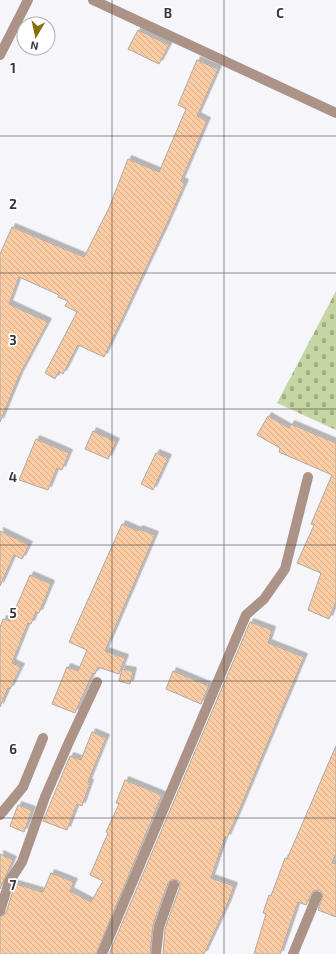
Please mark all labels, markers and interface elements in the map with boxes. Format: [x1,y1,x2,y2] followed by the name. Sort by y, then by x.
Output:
[164,5,172,21] text: B
[276,5,284,21] text: C
[16,16,56,56] north arrow
[29,39,39,53] text: N
[10,60,16,76] text: 1
[9,196,17,212] text: 2
[9,332,17,348] text: 3
[9,469,17,485] text: 4
[9,605,17,621] text: 5
[9,741,17,757] text: 6
[10,877,17,893] text: 7

